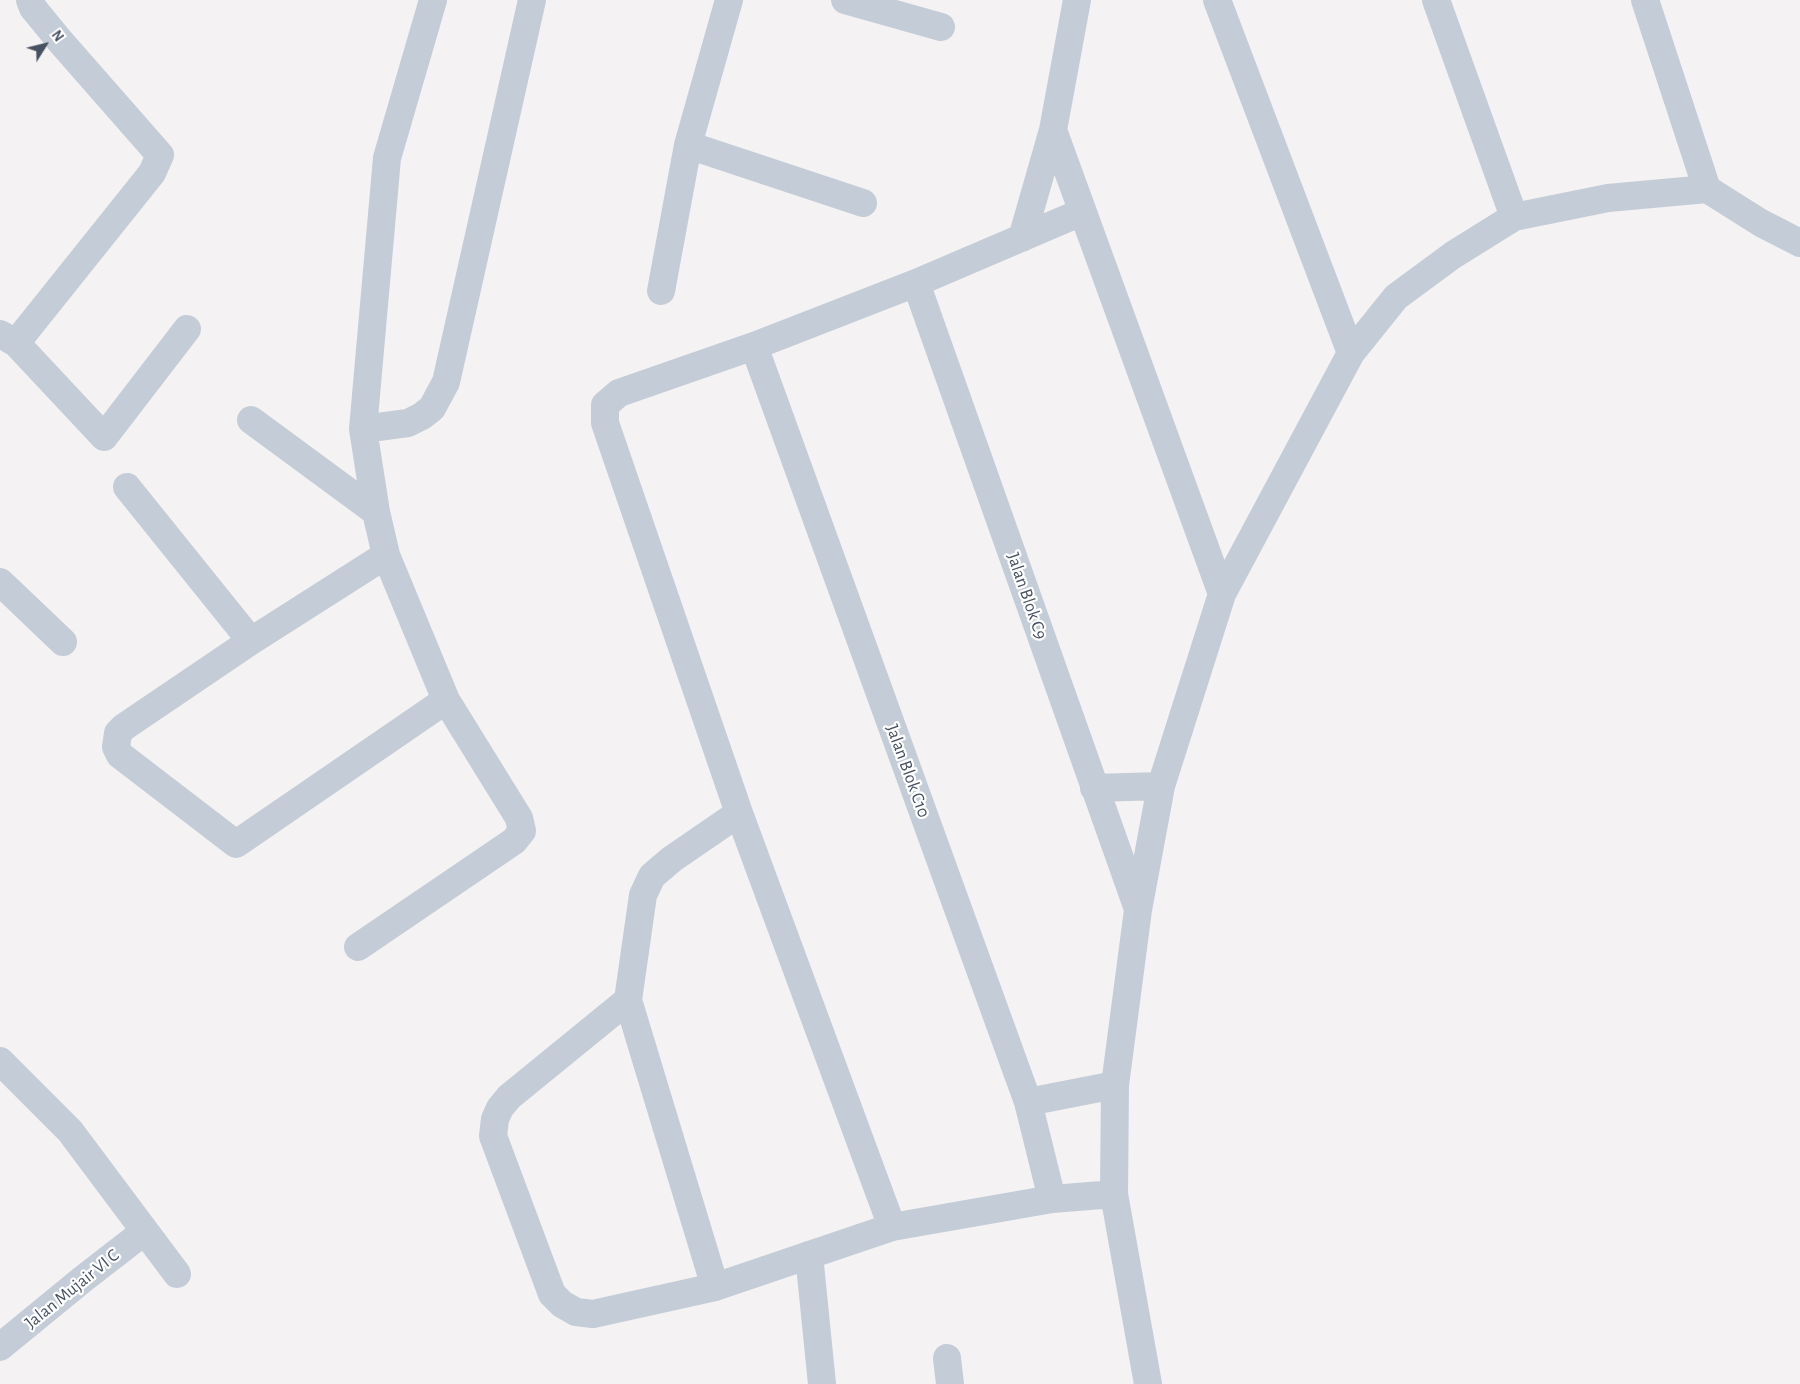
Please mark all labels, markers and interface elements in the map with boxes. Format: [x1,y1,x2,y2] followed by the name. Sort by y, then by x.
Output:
[20,20,70,70] north arrow
[49,28,66,44] text: N
[1002,550,1052,642] street label: Jalan Blok C9
[881,721,935,821] street label: Jalan Blok C10
[21,1244,123,1334] street label: Jalan Mujair VI C

